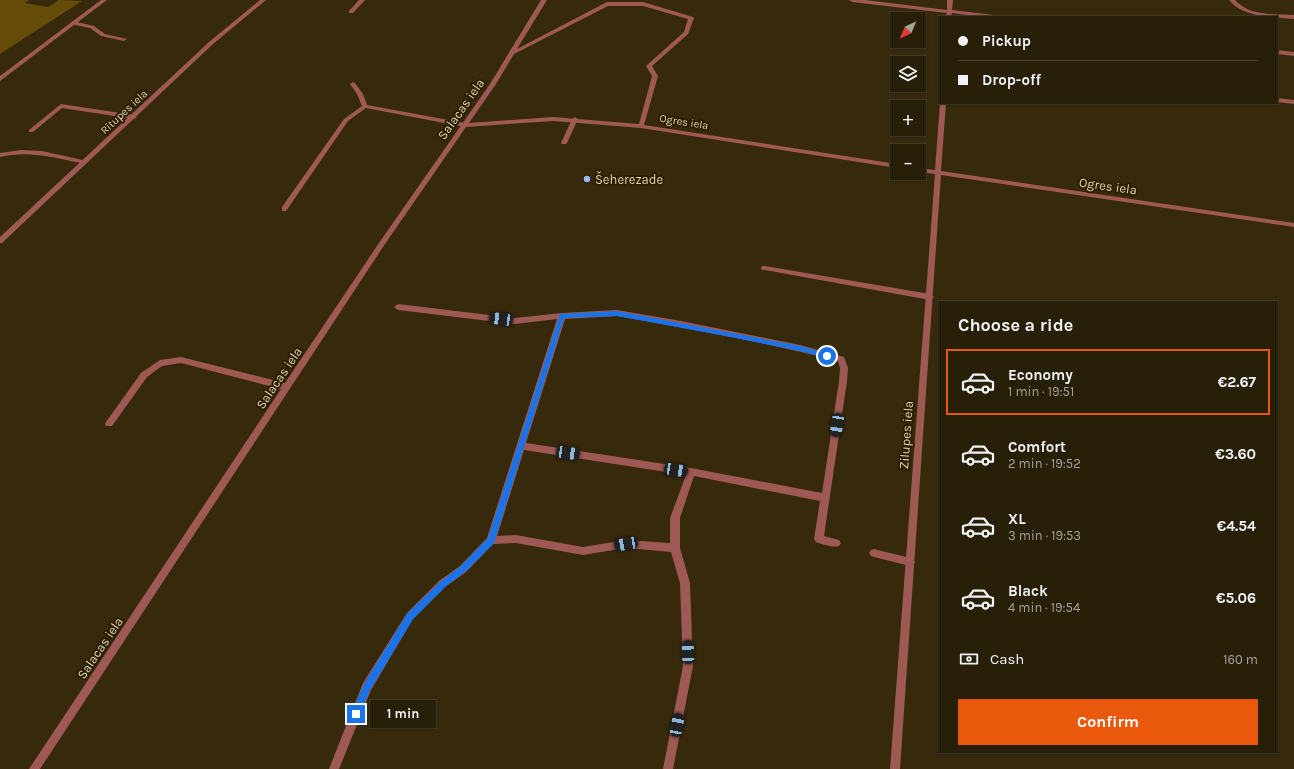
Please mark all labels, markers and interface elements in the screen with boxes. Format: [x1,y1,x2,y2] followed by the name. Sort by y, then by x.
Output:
[890,12,926,48] north arrow
[890,12,926,180] map controls
[982,32,1031,50] text: Pickup
[890,56,926,92] button: layers
[982,71,1041,89] text: Drop-off
[435,76,487,142] street label: Salacas iela
[98,87,150,137] street label: Rītupes iela
[890,100,926,136] button: +
[659,112,709,132] street label: Ogres iela
[890,144,926,180] button: −
[595,171,663,187] place label: Šeherezade
[582,174,592,184] marker: Šeherezade
[1078,175,1138,197] street label: Ogres iela
[488,312,514,326] car
[958,314,1073,336] text: Choose a ride
[253,344,305,412] street label: Salacas iela
[818,347,836,365] route start
[960,364,996,400] icon: car
[1008,366,1073,384] text: Economy
[1218,373,1256,391] text: €2.67
[1008,384,1074,399] text: 1 min · 19:51
[896,400,916,470] street label: Zilupes iela
[829,412,845,438] car
[960,436,996,472] icon: car
[1008,438,1066,456] text: Comfort
[555,445,581,461] car
[1215,445,1256,463] text: €3.60
[1008,456,1081,471] text: 2 min · 19:52
[663,462,689,478] car
[960,508,996,544] icon: car
[1008,510,1026,528] text: XL
[1217,517,1256,535] text: €4.54
[1008,528,1081,543] text: 3 min · 19:53
[613,536,639,552] car
[960,580,996,616] icon: car
[1008,582,1048,600] text: Black
[1216,589,1256,607] text: €5.06
[1008,600,1080,615] text: 4 min · 19:54
[74,614,126,682] street label: Salacas iela
[682,640,694,664] car
[958,648,980,670] icon: cash
[990,650,1024,668] text: Cash
[1223,652,1258,667] text: 160 m
[958,699,1258,745] button: Confirm
[370,700,436,728] callout: 1 min
[347,705,365,723] route end
[387,706,419,721] text: 1 min
[669,712,685,738] car

